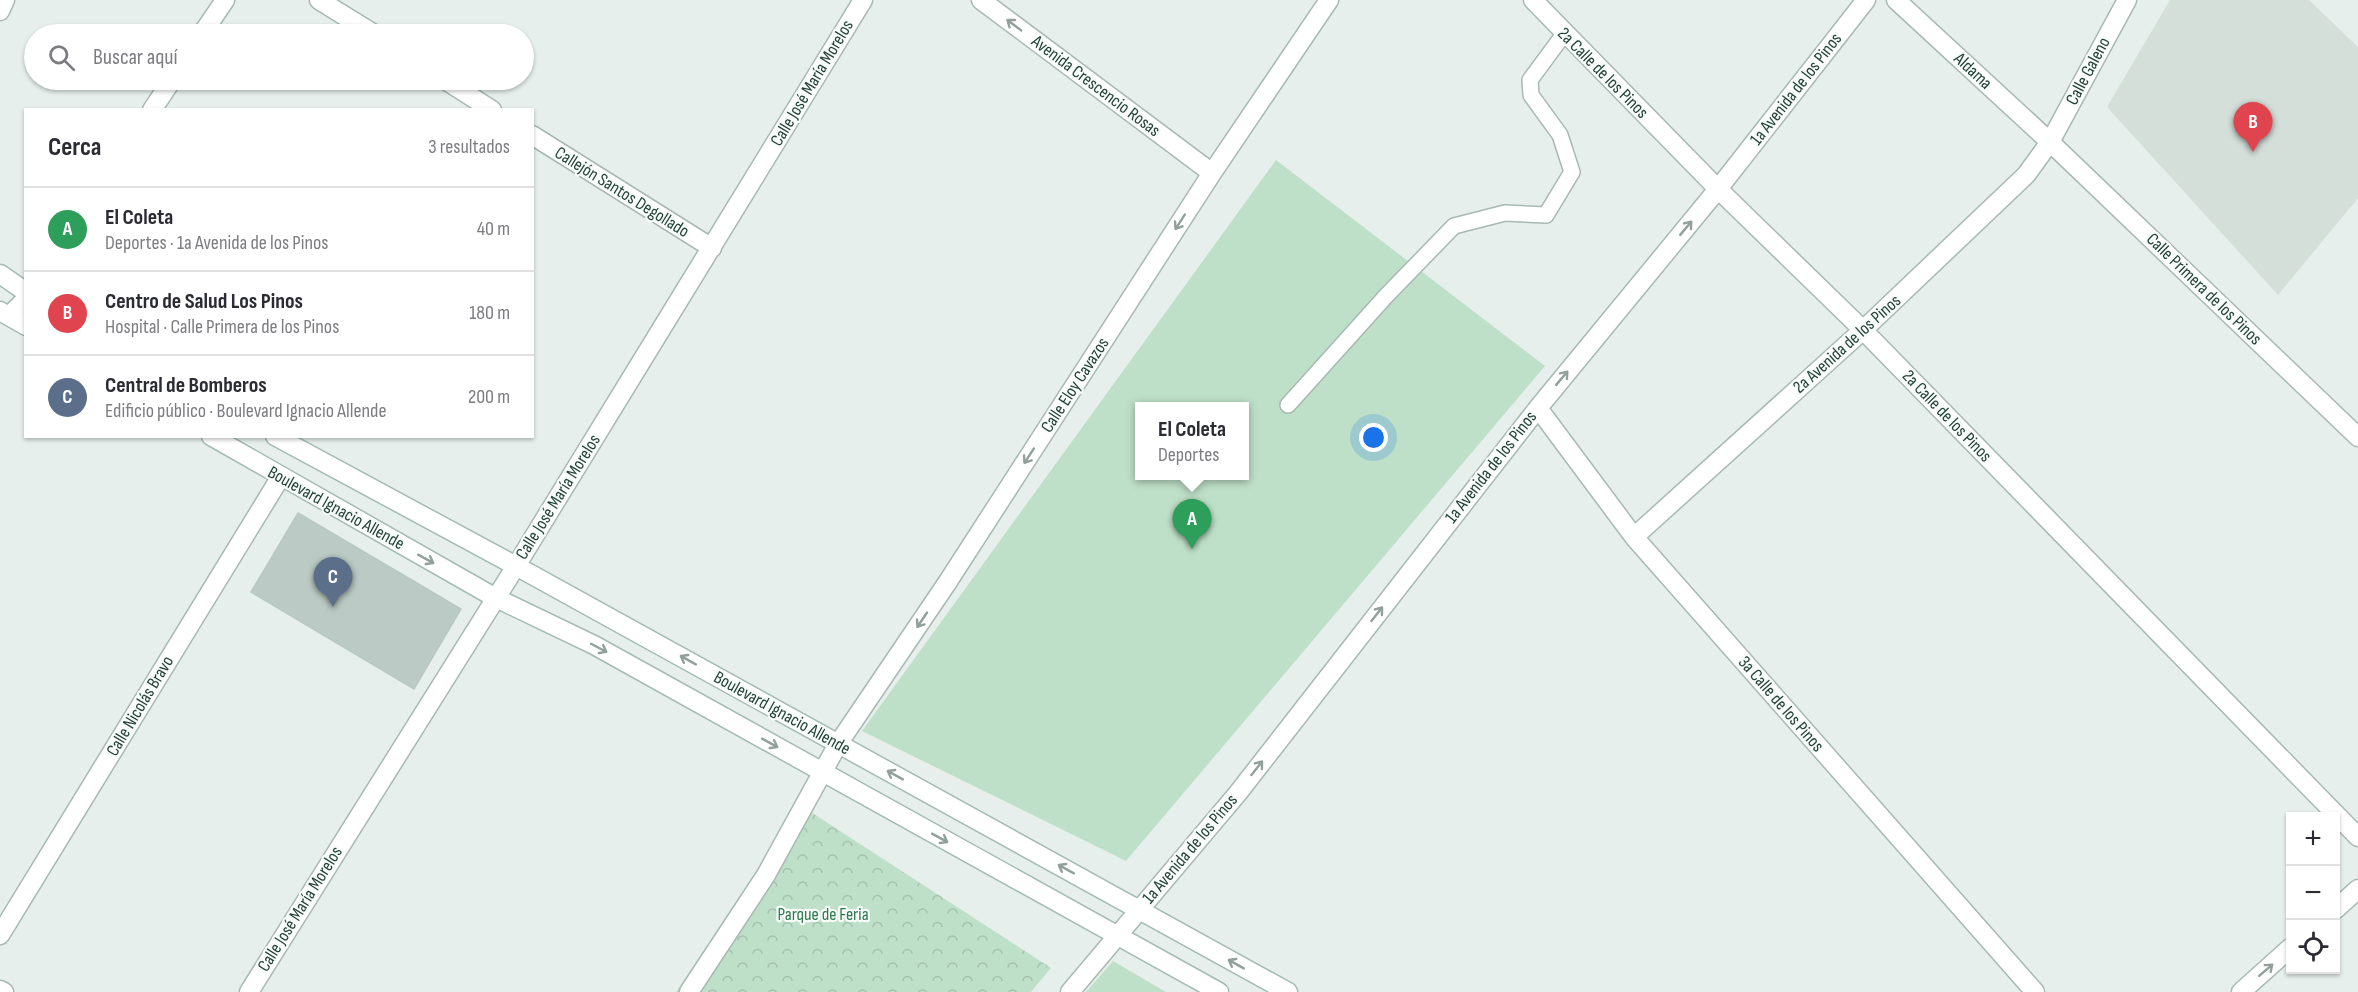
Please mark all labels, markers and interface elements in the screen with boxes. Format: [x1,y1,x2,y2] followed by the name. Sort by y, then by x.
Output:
[766,16,858,150] street label: Calle José María Morelos
[1006,18,1022,31] one-way arrow
[1553,23,1653,123] street label: 2a Calle de los Pinos
[24,24,534,90] search box
[1746,29,1846,149] street label: 1a Avenida de los Pinos
[1027,30,1164,141] street label: Avenida Crescencio Rosas
[2061,34,2115,108] street label: Calle Galeno
[45,41,78,74] icon: search
[93,44,178,71] text: Buscar aquí
[1949,48,1996,94] street label: Aldama
[2234,102,2272,152] pin: B
[48,132,101,163] text: Cerca
[428,135,510,159] text: 3 resultados
[551,142,693,242] street label: Callejón Santos Degollado
[105,204,173,231] text: El Coleta
[1174,213,1186,230] one-way arrow
[63,217,72,241] text: A
[477,217,510,241] text: 40 m
[1679,221,1693,236] one-way arrow
[2142,229,2266,349] street label: Calle Primera de los Pinos
[105,231,329,255] text: Deportes · 1a Avenida de los Pinos
[105,288,303,315] text: Centro de Salud Los Pinos
[1789,290,1905,398] street label: 2a Avenida de los Pinos
[63,301,72,325] text: B
[469,301,510,325] text: 180 m
[105,315,339,339] text: Hospital · Calle Primera de los Pinos
[1036,334,1114,436] street label: Calle Eloy Cavazos
[1898,366,1996,466] street label: 2a Calle de los Pinos
[1555,371,1569,386] one-way arrow
[105,372,267,399] text: Central de Bomberos
[62,385,73,409] text: C
[468,385,510,409] text: 200 m
[105,399,386,423] text: Edificio público · Boulevard Ignacio Allende
[1135,402,1249,480] popup
[1441,407,1541,527] street label: 1a Avenida de los Pinos
[1158,416,1226,443] text: El Coleta
[1359,423,1388,452] your location
[511,431,605,563] street label: Calle José María Morelos
[1158,443,1219,467] text: Deportes
[1023,447,1035,464] one-way arrow
[264,462,408,554] street label: Boulevard Ignacio Allende
[1172,500,1212,549] pin: A
[417,553,434,565] one-way arrow
[314,558,352,607] pin: C
[1370,607,1383,623] one-way arrow
[916,611,928,627] one-way arrow
[590,643,608,654] one-way arrow
[102,652,178,760] street label: Calle Nicolás Bravo
[1734,652,1828,756] street label: 3a Calle de los Pinos
[679,654,697,665] one-way arrow
[710,667,854,759] street label: Boulevard Ignacio Allende
[761,737,778,749] one-way arrow
[1250,760,1263,776] one-way arrow
[887,769,904,781] one-way arrow
[1138,790,1242,908] street label: 1a Avenida de los Pinos
[2286,812,2340,974] map controls
[2286,812,2340,866] button: +
[931,832,948,844] one-way arrow
[253,843,347,975] street label: Calle José María Morelos
[1058,863,1075,875] one-way arrow
[2286,866,2340,920] button: −
[777,904,869,925] park label: Parque de Feria
[2286,920,2340,974] button: locate
[1228,958,1246,969] one-way arrow
[2258,963,2273,977] one-way arrow

